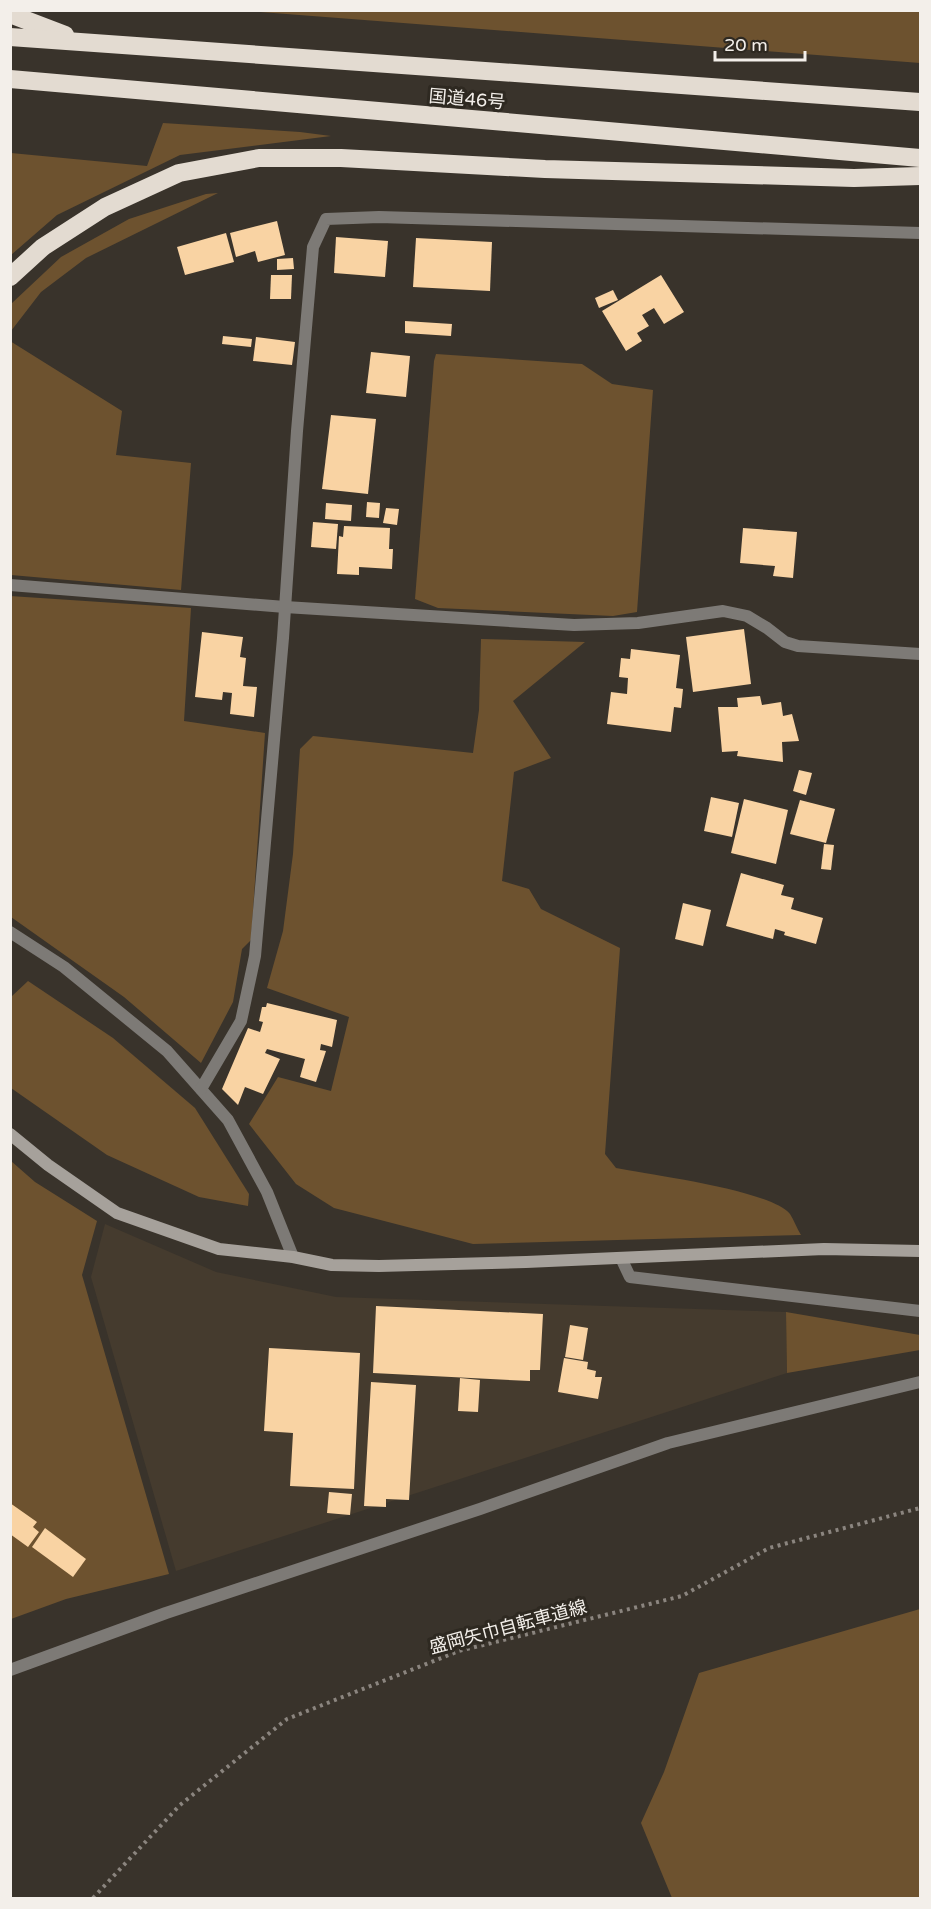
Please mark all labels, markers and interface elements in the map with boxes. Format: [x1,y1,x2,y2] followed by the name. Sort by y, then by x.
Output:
[715,24,805,62] scale bar
[724,34,768,56] text: 20 m
[428,85,506,113] street label: 国道46号
[427,1595,589,1659] street label: 盛岡矢巾自転車道線

